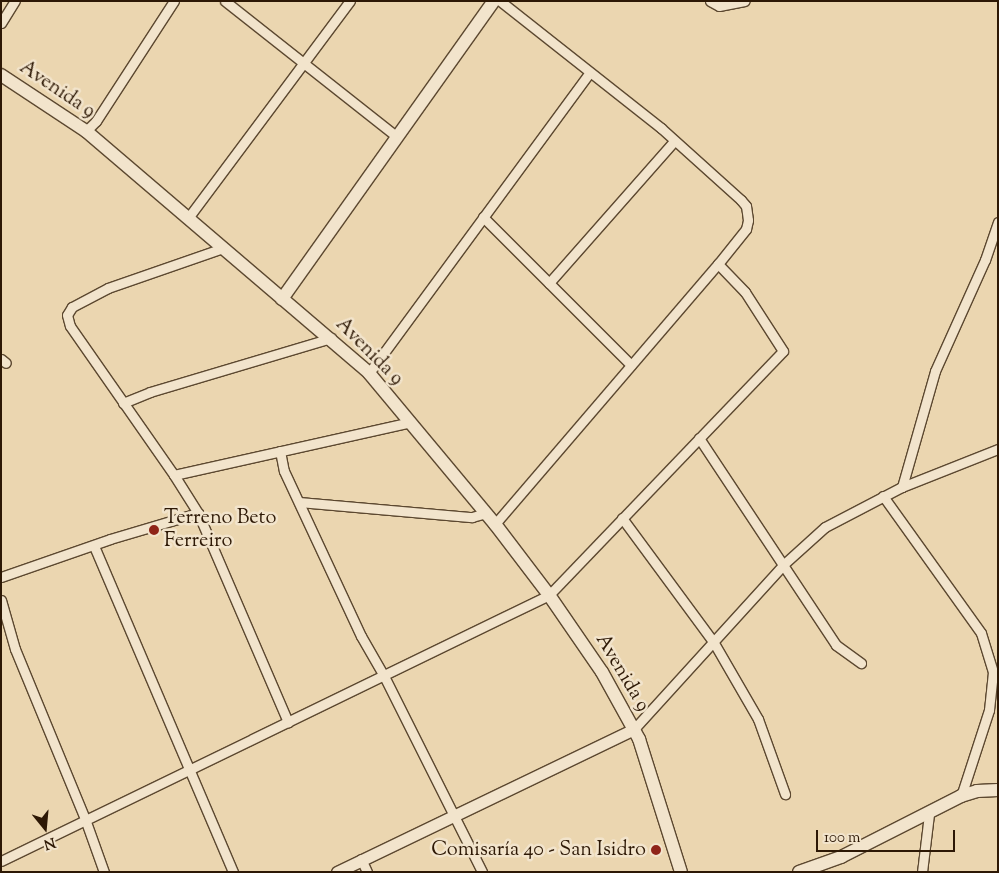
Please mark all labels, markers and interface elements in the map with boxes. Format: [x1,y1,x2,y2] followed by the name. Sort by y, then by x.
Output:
[15,56,99,124] street label: Avenida 9
[330,313,408,391] street label: Avenida 9
[164,506,276,553] place label: Terreno Beto Ferreiro
[148,524,160,536] marker: Terreno Beto Ferreiro
[590,630,654,716] street label: Avenida 9
[20,803,70,853] north arrow
[819,820,958,852] scale bar
[824,828,860,849] text: 100 m
[41,831,58,854] text: N
[431,838,646,862] place label: Comisaría 40 - San Isidro
[650,844,662,856] marker: Comisaría 40 - San Isidro

